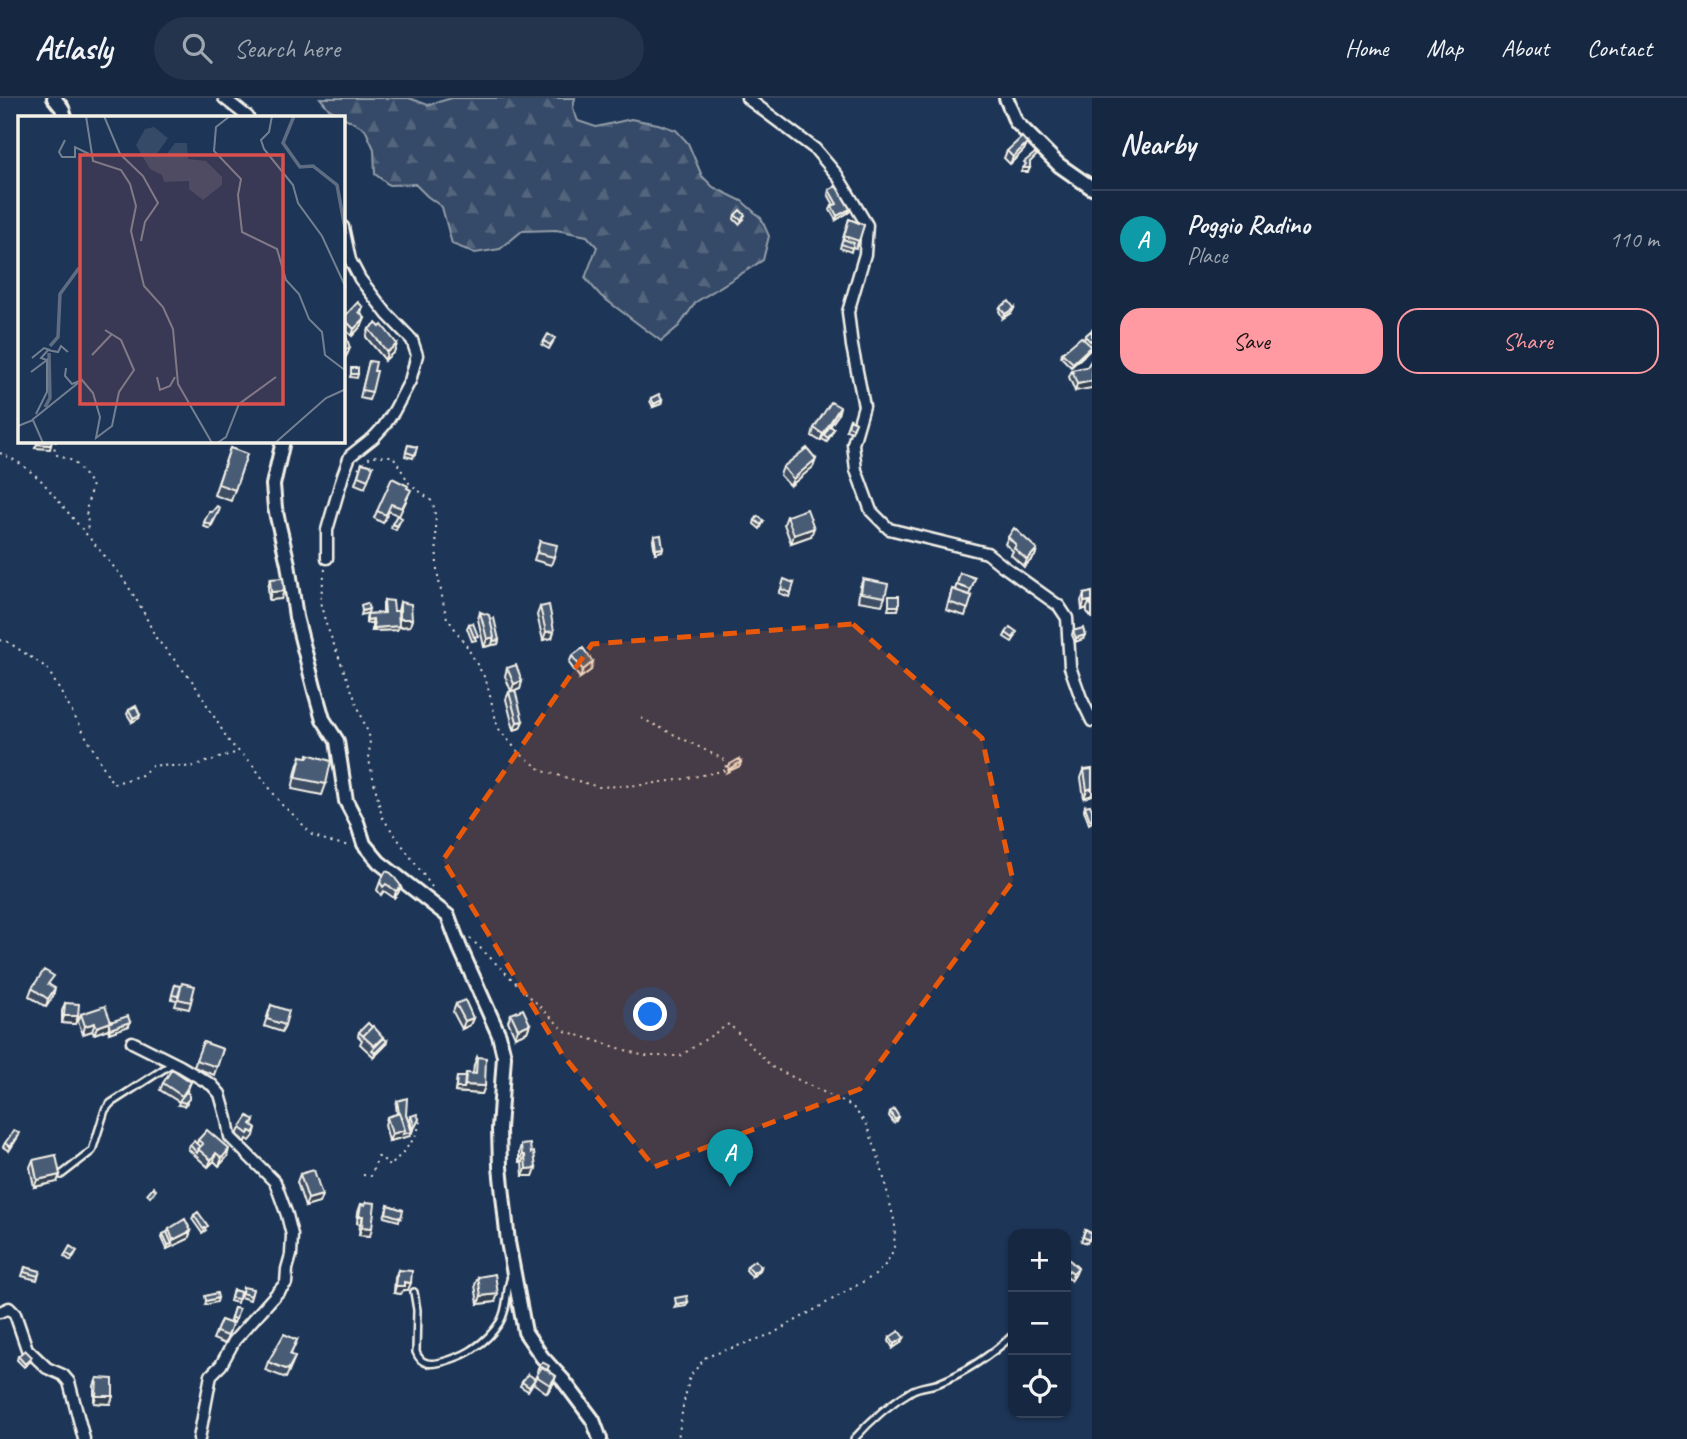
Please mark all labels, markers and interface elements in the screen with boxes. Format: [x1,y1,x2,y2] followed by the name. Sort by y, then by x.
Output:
[154,17,644,80] search box
[35,27,112,69] text: Atlasly
[178,29,216,67] icon: search
[234,32,340,65] text: Search here
[1345,33,1388,63] text: Home
[1426,33,1463,63] text: Map
[1501,33,1549,63] text: About
[1587,33,1652,63] text: Contact
[18,116,345,443] inset map
[1120,125,1196,163] text: Nearby
[1187,208,1310,241] text: Poggio Radino
[1137,225,1149,254] text: A
[1610,225,1659,254] text: 110 m
[1187,241,1227,270] text: Place
[1120,308,1383,374] button: Save
[1397,308,1659,374] button: Share
[633,997,667,1031] your location
[707,1129,753,1187] pin: A
[1008,1229,1071,1418] map controls
[1008,1229,1071,1292] button: +
[1008,1292,1071,1355] button: −
[1008,1355,1071,1418] button: locate

